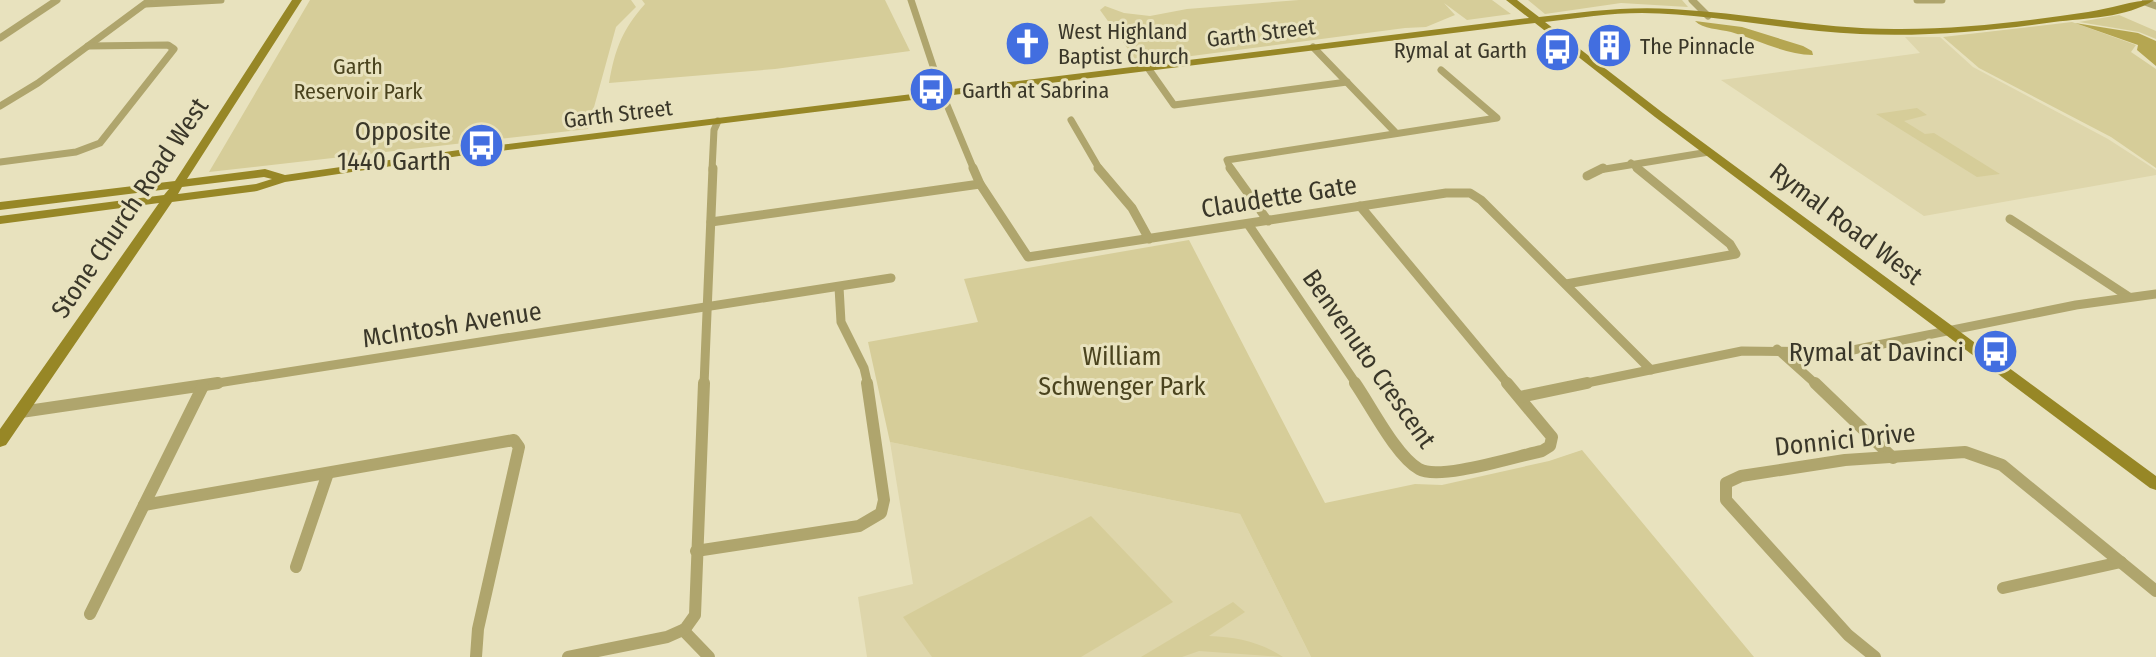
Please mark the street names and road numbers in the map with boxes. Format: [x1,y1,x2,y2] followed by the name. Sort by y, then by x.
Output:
[1205,13,1318,53] street label: Garth Street
[45,92,215,324] street label: Stone Church Road West
[562,94,675,134] street label: Garth Street
[1764,157,1929,292] street label: Rymal Road West
[1199,169,1359,225] street label: Claudette Gate
[1296,264,1442,455] street label: Benvenuto Crescent
[360,296,544,354] street label: McIntosh Avenue
[1773,417,1917,463] street label: Donnici Drive

